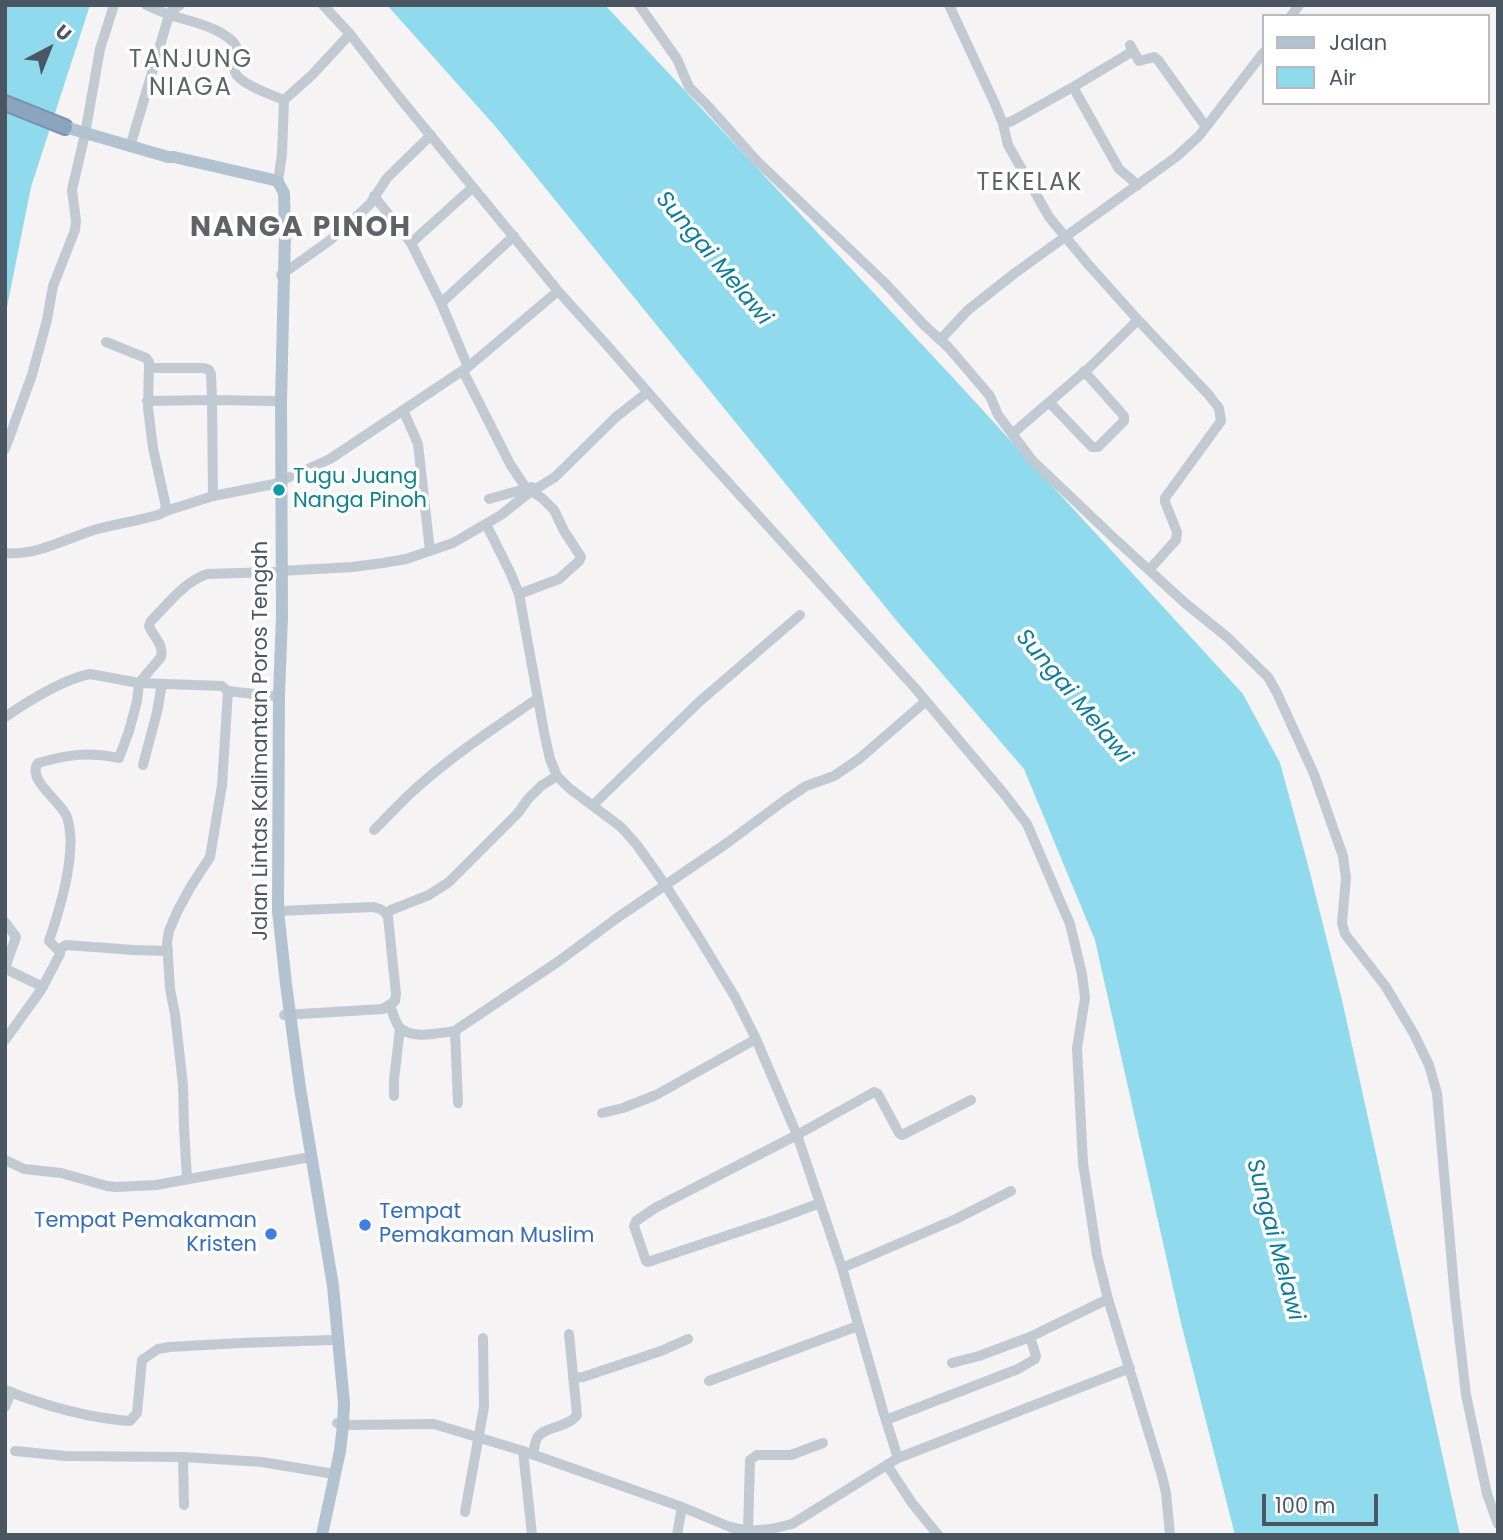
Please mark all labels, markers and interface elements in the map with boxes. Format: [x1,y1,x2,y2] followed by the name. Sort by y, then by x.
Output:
[14,14,84,84] north arrow
[1262,14,1489,105] legend
[49,19,77,48] text: U
[1329,28,1387,57] text: Jalan
[130,47,252,103] district label: TANJUNG NIAGA
[1329,63,1356,92] text: Air
[977,170,1083,198] district label: TEKELAK
[649,186,777,332] water label: Sungai Melawi
[191,212,411,246] district label: NANGA PINOH
[293,465,427,515] place label: Tugu Juang Nanga Pinoh
[271,482,287,498] marker: Tugu Juang Nanga Pinoh
[249,541,275,941] street label: Jalan Lintas Kalimantan Poros Tengah
[1009,624,1137,770] water label: Sungai Melawi
[1239,1156,1309,1324] water label: Sungai Melawi
[379,1200,594,1250] place label: Tempat Pemakaman Muslim
[34,1209,257,1259] place label: Tempat Pemakaman Kristen
[357,1217,373,1233] marker: Tempat Pemakaman Muslim
[263,1226,279,1242] marker: Tempat Pemakaman Kristen
[1265,1480,1380,1524] scale bar
[1275,1491,1335,1520] text: 100 m

